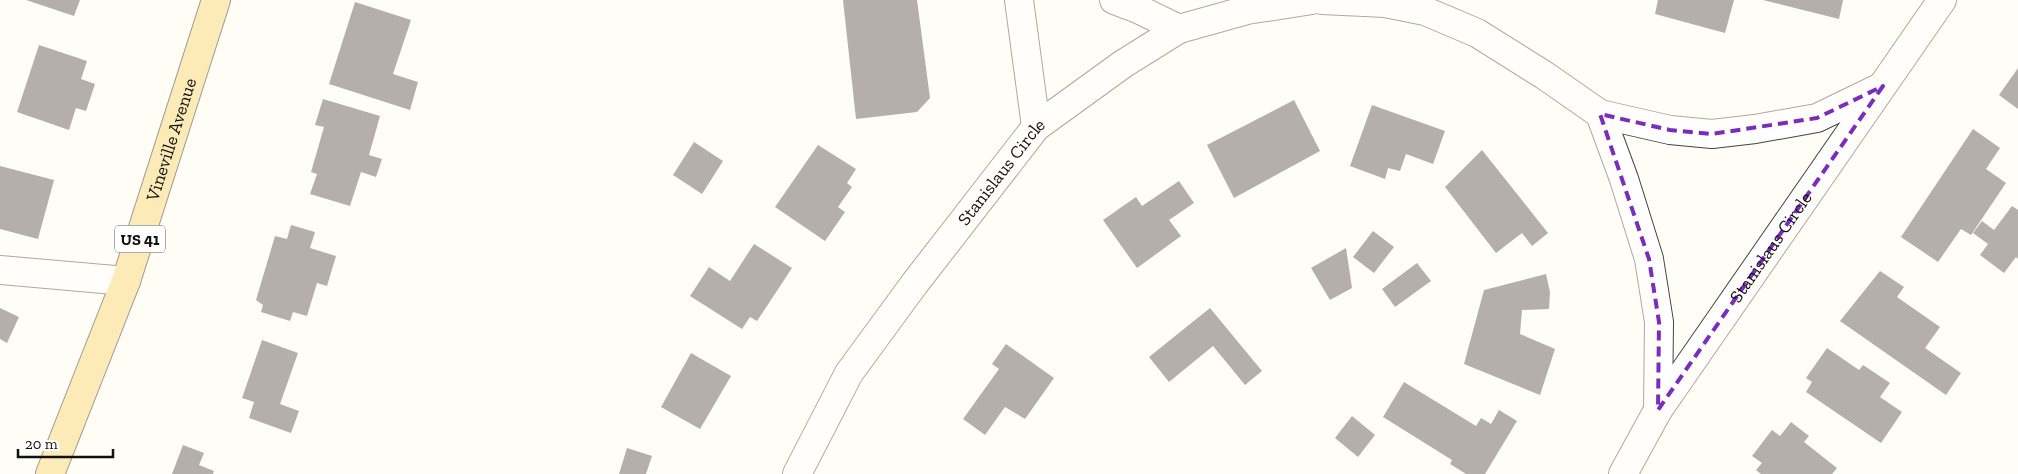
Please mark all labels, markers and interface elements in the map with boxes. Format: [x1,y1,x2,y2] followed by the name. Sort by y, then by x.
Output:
[141,75,201,205] street label: Vineville Avenue
[953,113,1049,230] street label: Stanislaus Circle
[1725,188,1817,307] street label: Stanislaus Circle
[115,225,165,252] road number: US 41
[18,426,112,458] scale bar
[25,435,58,453] text: 20 m

